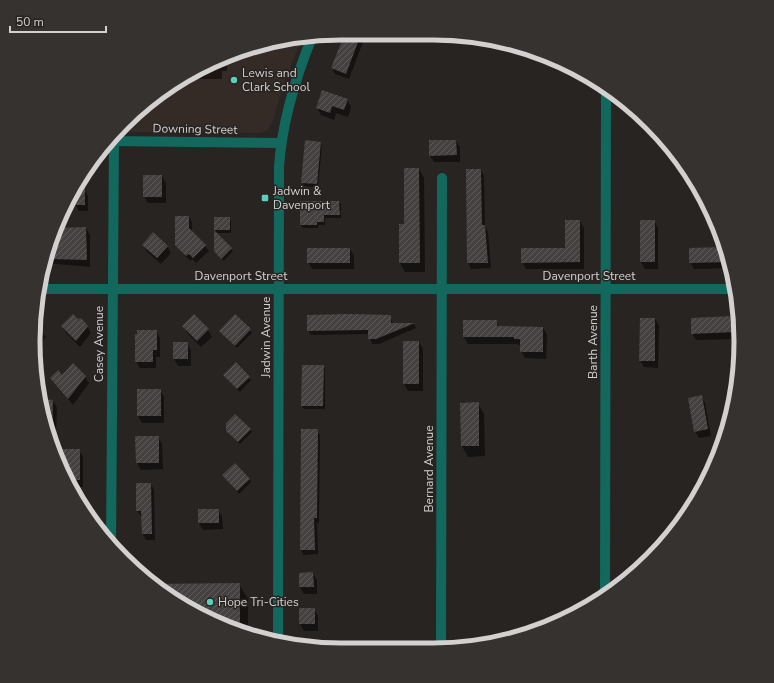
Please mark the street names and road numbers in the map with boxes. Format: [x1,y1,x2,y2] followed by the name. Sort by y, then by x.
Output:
[152,120,238,138] street label: Downing Street
[195,268,288,284] street label: Davenport Street
[543,268,636,284] street label: Davenport Street
[258,297,274,378] street label: Jadwin Avenue
[585,305,601,379] street label: Barth Avenue
[91,306,107,382] street label: Casey Avenue
[421,425,437,513] street label: Bernard Avenue

